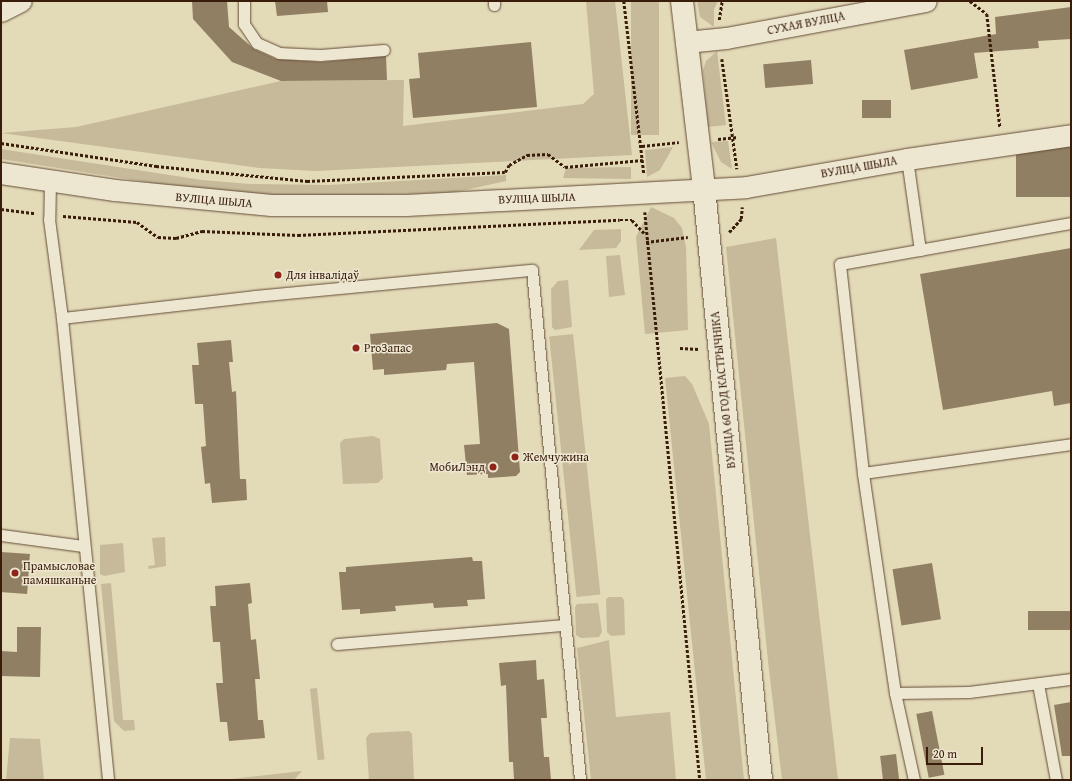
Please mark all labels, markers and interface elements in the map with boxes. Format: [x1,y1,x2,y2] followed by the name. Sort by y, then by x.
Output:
[766,8,846,38] street label: СУХАЯ ВУЛІЦА
[820,153,898,181] street label: ВУЛІЦА ШЫЛА
[175,189,253,211] street label: ВУЛІЦА ШЫЛА
[498,189,576,207] street label: ВУЛІЦА ШЫЛА
[286,268,359,282] place label: Для інвалідаў
[273,270,283,280] marker: Для інвалідаў
[708,311,738,469] street label: ВУЛІЦА 60 ГОД КАСТРЫЧНІКА
[364,341,411,355] place label: ProЗапас
[351,343,361,353] marker: ProЗапас
[523,450,589,464] place label: Жемчужина
[510,452,520,462] marker: Жемчужина
[429,460,485,474] place label: МобиЛэнд
[488,462,498,472] marker: МобиЛэнд
[23,559,96,587] place label: Прамысловае памяшканьне
[10,568,20,578] marker: Прамысловае памяшканьне
[928,739,985,765] scale bar
[933,745,957,762] text: 20 m

